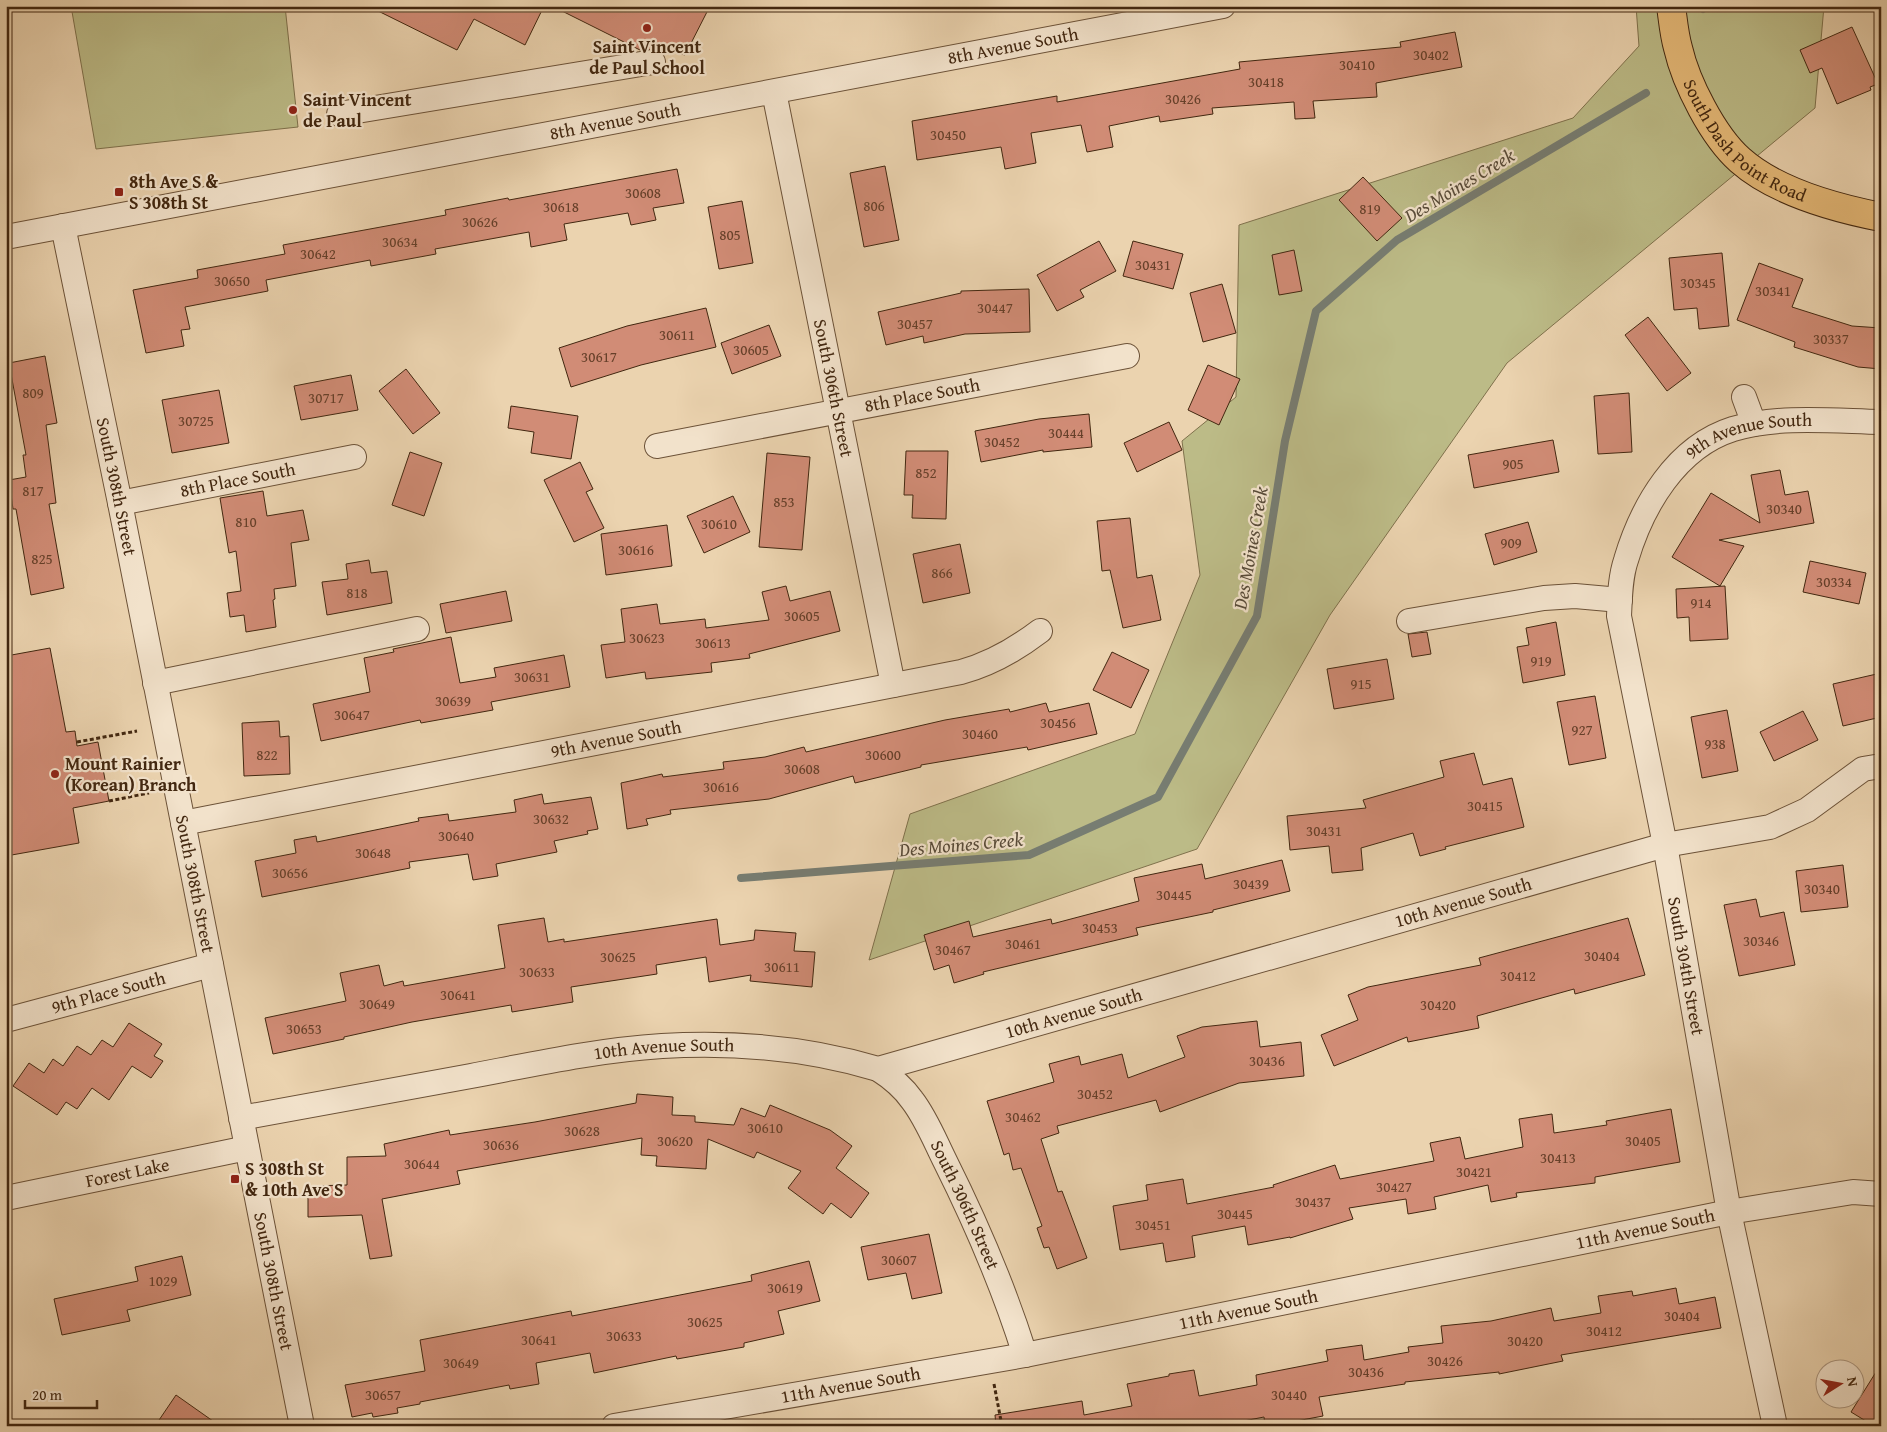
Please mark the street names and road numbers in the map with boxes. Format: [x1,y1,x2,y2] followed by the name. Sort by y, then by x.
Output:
[945,20,1081,71] street label: 8th Avenue South
[1677,75,1811,209] street label: South Dash Point Road
[547,95,683,147] street label: 8th Avenue South
[807,317,861,460] street label: South 306th Street
[862,370,982,419] street label: 8th Place South
[1679,406,1812,465] street label: 9th Avenue South
[90,415,144,558] street label: South 308th Street
[178,455,298,504] street label: 8th Place South
[548,713,684,764] street label: 9th Avenue South
[169,812,223,956] street label: South 308th Street
[1391,870,1535,934] street label: 10th Avenue South
[1661,895,1712,1038] street label: South 304th Street
[48,964,168,1020] street label: 9th Place South
[1002,981,1145,1045] street label: 10th Avenue South
[591,1031,735,1066] street label: 10th Avenue South
[924,1135,1007,1274] street label: South 306th Street
[83,1150,172,1194] street label: Forest Lake
[1573,1201,1717,1256] street label: 11th Avenue South
[247,1210,301,1353] street label: South 308th Street
[1176,1282,1320,1336] street label: 11th Avenue South
[778,1359,922,1410] street label: 11th Avenue South

